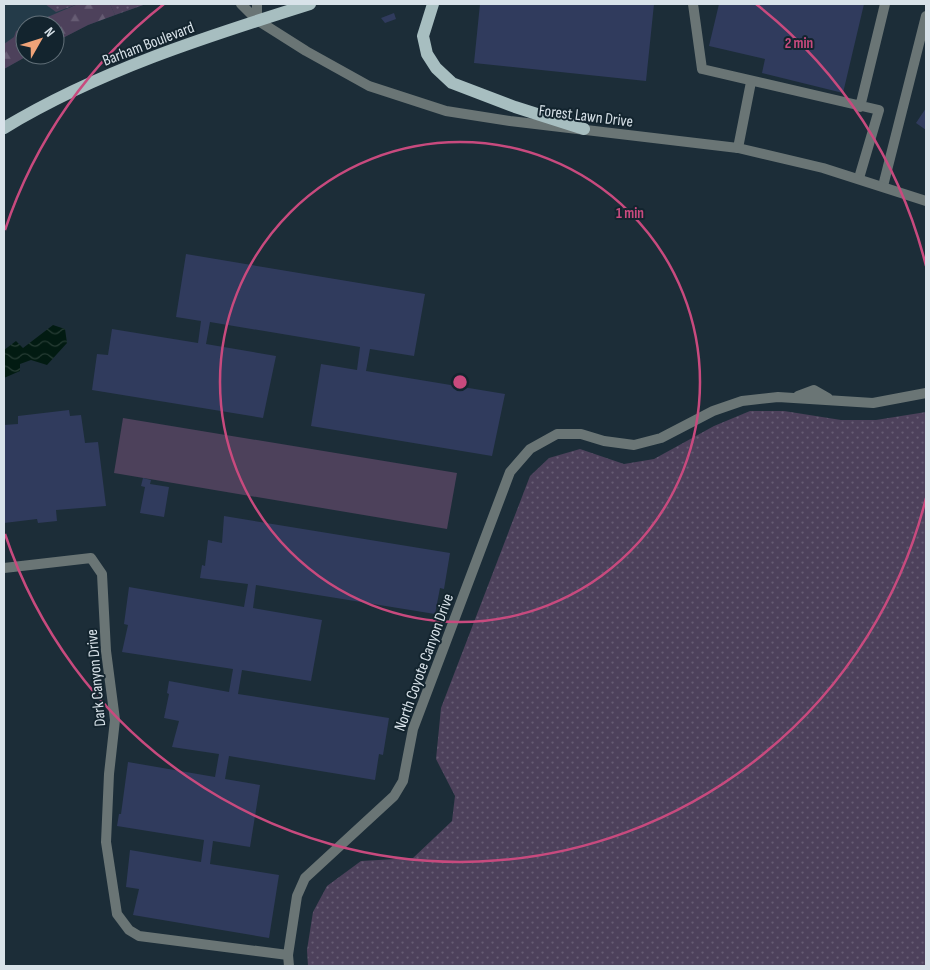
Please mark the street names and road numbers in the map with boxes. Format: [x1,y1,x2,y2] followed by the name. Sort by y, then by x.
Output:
[100,18,197,71] street label: Barham Boulevard
[538,101,634,132] street label: Forest Lawn Drive
[391,591,458,734] street label: North Coyote Canyon Drive
[83,628,110,727] street label: Dark Canyon Drive

